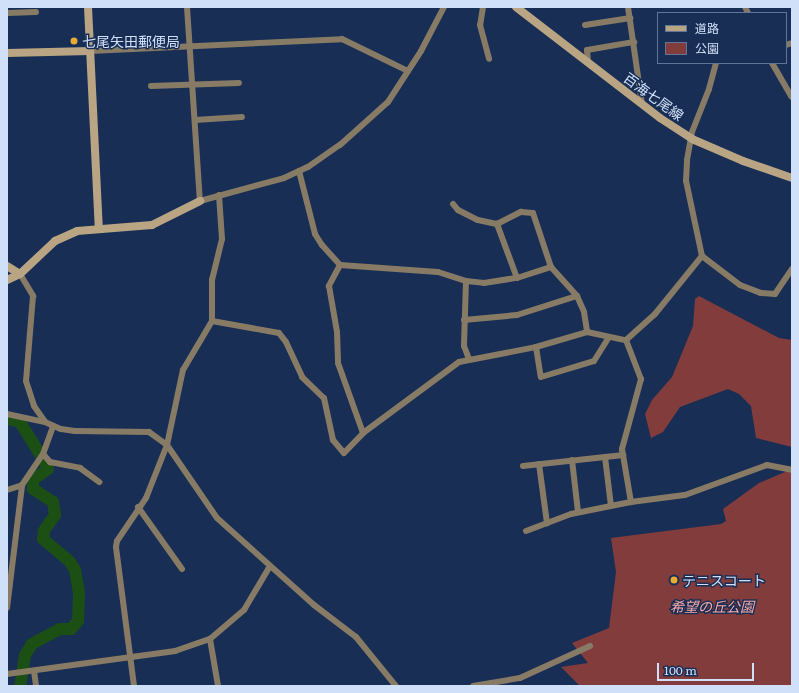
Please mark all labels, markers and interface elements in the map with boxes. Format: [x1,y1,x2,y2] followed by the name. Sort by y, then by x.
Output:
[657,12,787,64] legend
[695,19,719,37] text: 道路
[82,33,180,49] place label: 七尾矢田郵便局
[69,36,79,46] marker: 七尾矢田郵便局
[695,39,719,57] text: 公園
[621,69,687,123] street label: 百海七尾線
[682,572,766,588] place label: テニスコート
[669,575,679,585] marker: テニスコート
[670,598,754,614] park label: 希望の丘公園
[659,655,756,681] scale bar
[664,661,697,679] text: 100 m

